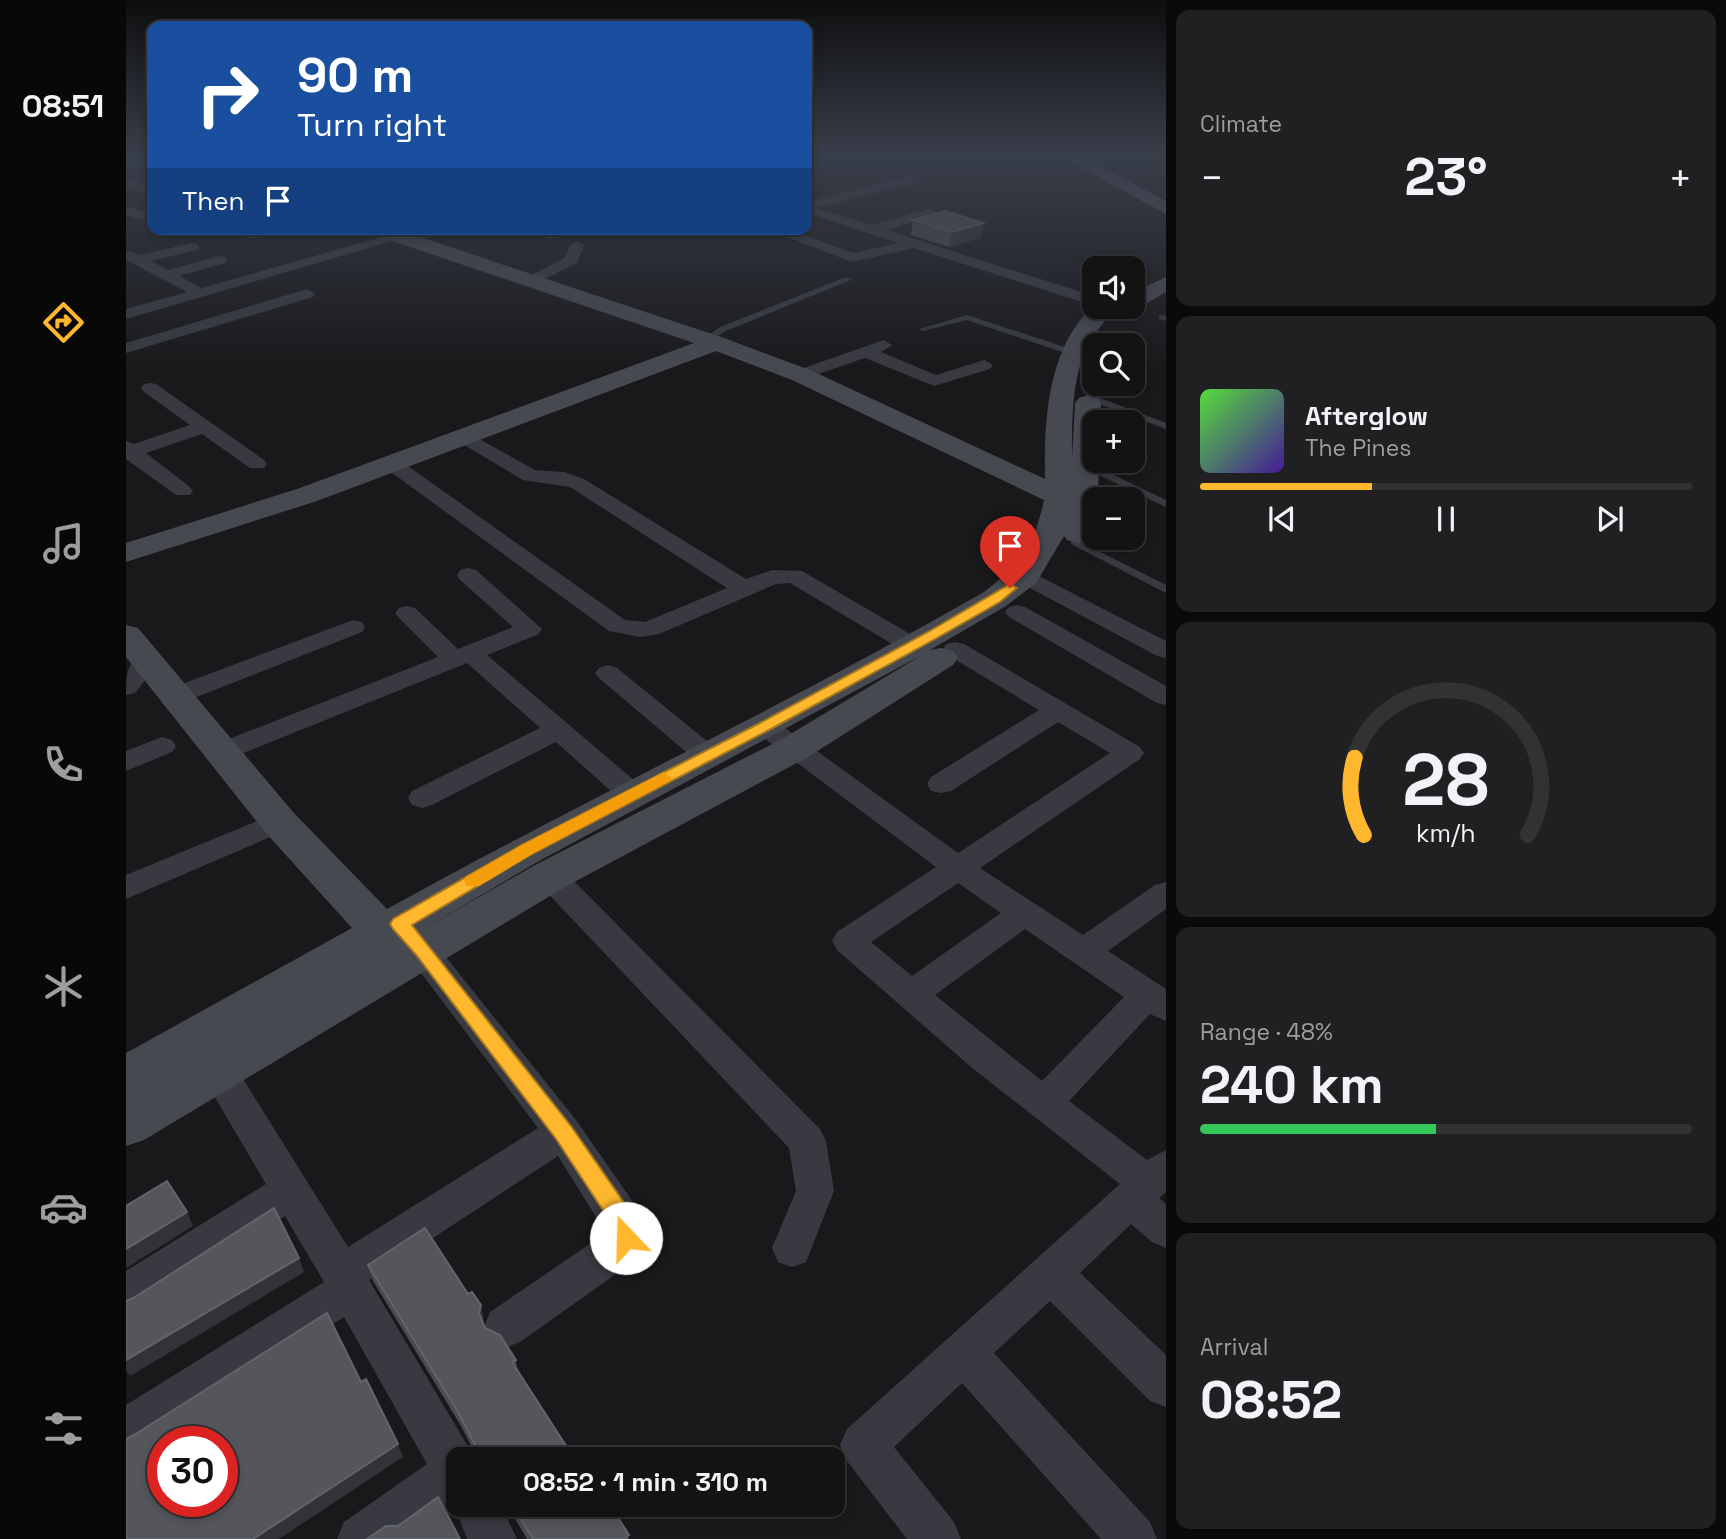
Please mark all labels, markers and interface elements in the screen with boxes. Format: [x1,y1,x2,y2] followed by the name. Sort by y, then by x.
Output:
[297,44,413,106] text: 90 m
[182,49,273,140] icon: right
[22,86,104,126] text: 08:51
[297,105,447,145] text: Turn right
[1200,109,1282,139] text: Climate
[1405,144,1488,210] text: 23°
[1200,154,1224,202] text: −
[1668,154,1692,202] text: +
[259,182,297,220] icon: arrive
[182,184,245,218] text: Then
[1082,256,1145,550] map controls
[1082,256,1145,319] button: sound
[39,298,88,347] icon: directions
[1082,333,1145,396] button: search
[1305,399,1428,433] text: Afterglow
[1082,410,1145,473] button: +
[1305,433,1411,463] text: The Pines
[1082,487,1145,550] button: −
[1263,500,1301,538] icon: previous
[1427,500,1465,538] icon: pause
[1591,500,1629,538] icon: next
[980,516,1040,588] pin
[39,519,88,568] icon: music
[991,527,1029,565] icon: arrive
[1403,734,1489,827] text: 28
[39,740,88,789] icon: phone
[1416,817,1476,849] text: km/h
[39,962,88,1011] icon: climate
[1200,1017,1333,1047] text: Range · 48%
[1200,1052,1384,1118] text: 240 km
[39,1183,88,1232] icon: car
[589,1201,663,1275] position arrow
[1200,1332,1268,1362] text: Arrival
[1200,1367,1342,1433] text: 08:52
[39,1404,88,1453] icon: filters
[147,1426,238,1517] speed limit sign: 30
[523,1465,768,1499] text: 08:52 · 1 min · 310 m

